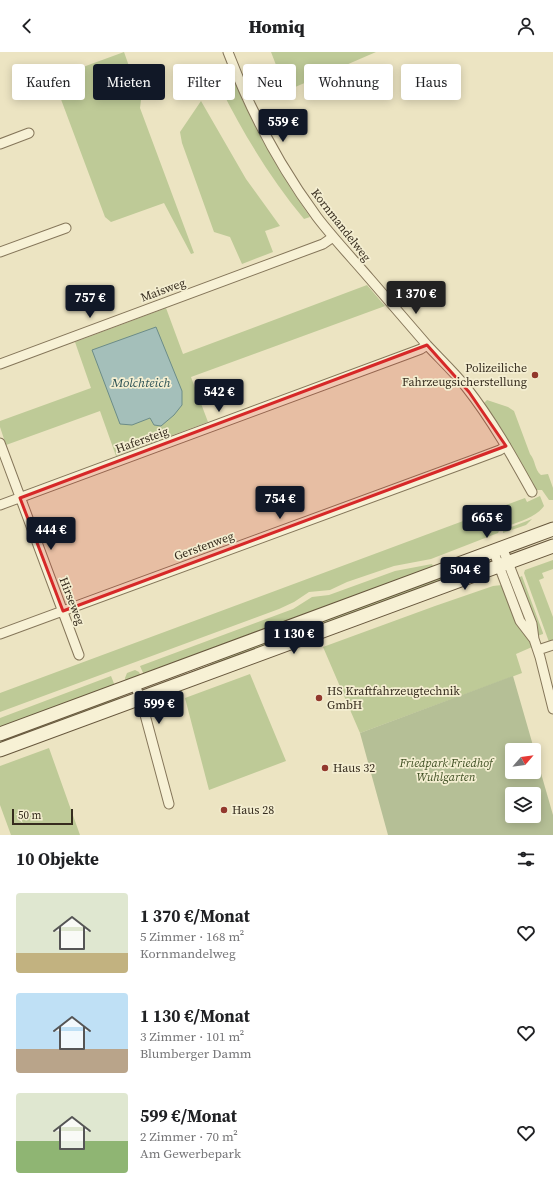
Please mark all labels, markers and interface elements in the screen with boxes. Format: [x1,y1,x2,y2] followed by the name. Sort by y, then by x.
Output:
[248,14,305,39] text: Homiq
[16,15,38,37] icon: back
[515,15,537,37] icon: person
[12,64,85,100] chip: Kaufen
[93,64,165,100] chip: Mieten
[173,64,235,100] chip: Filter
[243,64,296,100] chip: Neu
[304,64,393,100] chip: Wohnung
[401,64,461,100] chip: Haus
[255,109,311,143] pin: 559 €
[268,113,298,130] text: 559 €
[307,185,375,265] street label: Kornmandelweg
[138,274,188,306] street label: Maisweg
[379,281,453,315] pin: 1 370 €
[62,285,118,319] pin: 757 €
[396,285,436,302] text: 1 370 €
[75,289,105,306] text: 757 €
[402,360,527,390] place label: Polizeiliche Fahrzeugsicherstellung
[530,370,540,380] marker: Polizeiliche Fahrzeugsicherstellung
[110,374,171,391] water label: Molchteich
[191,379,247,413] pin: 542 €
[204,383,234,400] text: 542 €
[113,423,171,457] street label: Hafersteig
[252,486,308,520] pin: 754 €
[265,490,295,507] text: 754 €
[459,505,515,539] pin: 665 €
[472,509,502,526] text: 665 €
[23,517,79,551] pin: 444 €
[36,521,66,538] text: 444 €
[172,528,236,564] street label: Gerstenweg
[437,557,493,591] pin: 504 €
[450,561,480,578] text: 504 €
[55,575,89,627] street label: Hirseweg
[257,621,331,655] pin: 1 130 €
[274,625,314,642] text: 1 130 €
[327,683,460,713] place label: HS Kraftfahrzeugtechnik GmbH
[131,691,187,725] pin: 599 €
[314,693,324,703] marker: HS Kraftfahrzeugtechnik GmbH
[144,695,174,712] text: 599 €
[505,743,541,779] north arrow
[505,743,541,823] map controls
[398,755,495,785] park label: Friedpark Friedhof Wuhlgarten
[333,760,375,776] place label: Haus 32
[320,763,330,773] marker: Haus 32
[505,787,541,823] button: layers
[232,802,274,818] place label: Haus 28
[219,805,229,815] marker: Haus 28
[12,807,73,826] scale bar
[18,808,41,823] text: 50 m
[16,847,99,871] text: 10 Objekte
[515,848,537,870] icon: filters
[140,904,250,928] text: 1 370 €/Monat
[48,909,96,957] icon: home
[515,922,537,944] icon: heart
[140,928,244,945] text: 5 Zimmer · 168 m²
[140,945,236,962] text: Kornmandelweg
[140,1004,250,1028] text: 1 130 €/Monat
[48,1009,96,1057] icon: home
[515,1022,537,1044] icon: heart
[140,1028,244,1045] text: 3 Zimmer · 101 m²
[140,1045,252,1062] text: Blumberger Damm
[140,1104,237,1128] text: 599 €/Monat
[48,1109,96,1157] icon: home
[515,1122,537,1144] icon: heart
[140,1128,238,1145] text: 2 Zimmer · 70 m²
[140,1145,241,1162] text: Am Gewerbepark

